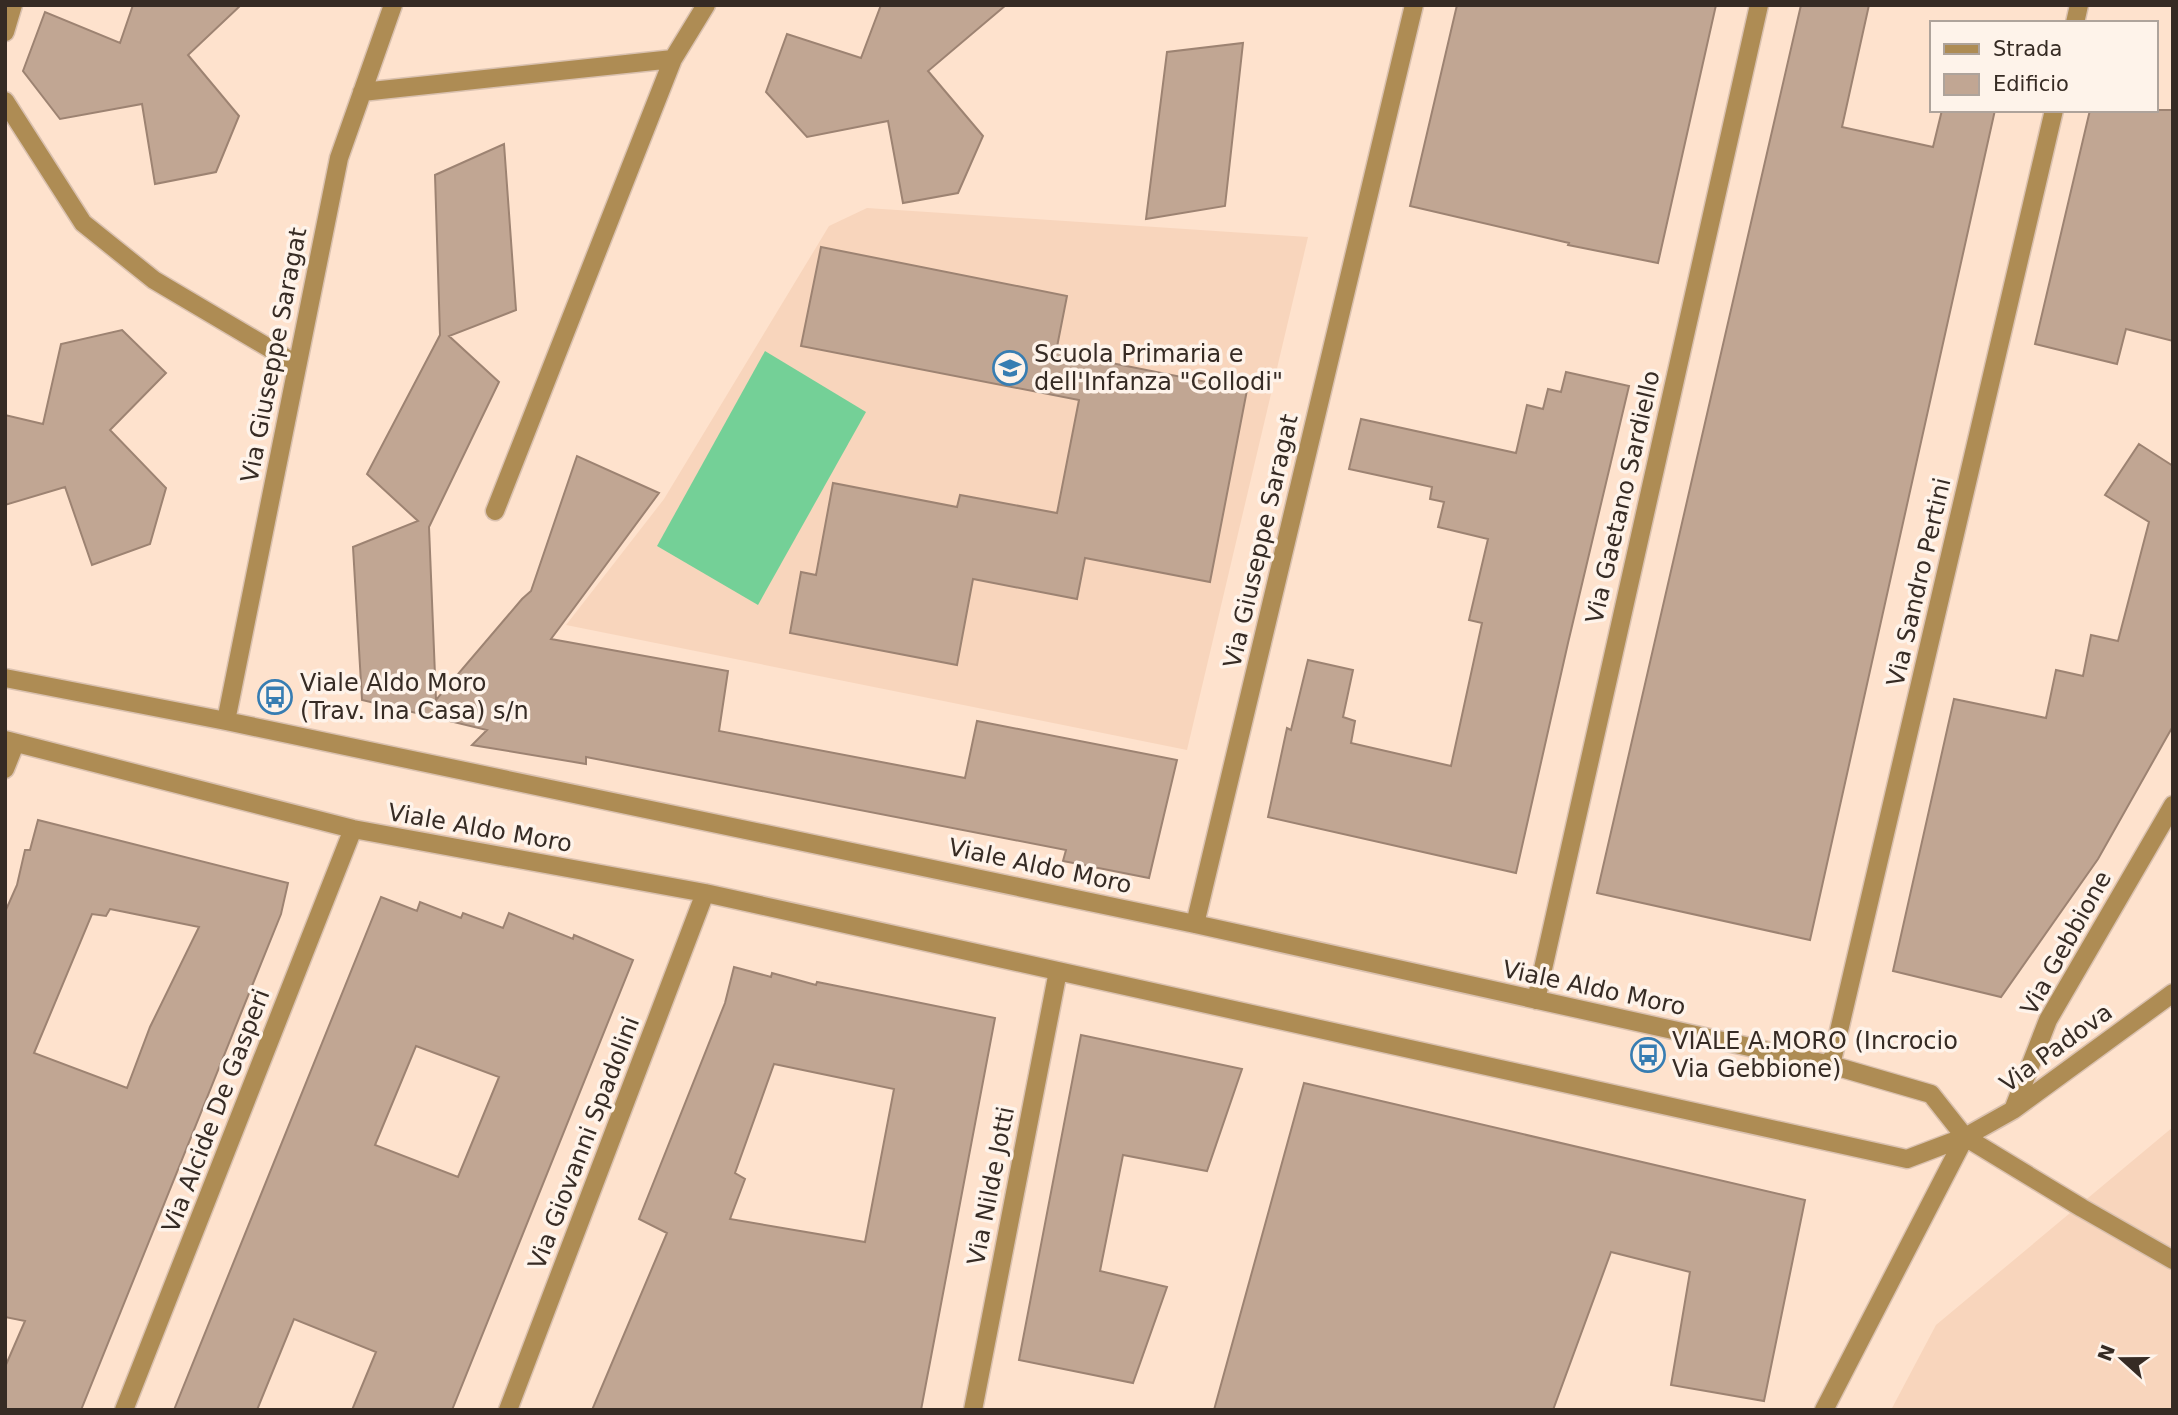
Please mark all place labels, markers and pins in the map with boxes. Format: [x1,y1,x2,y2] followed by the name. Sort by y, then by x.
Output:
[1034,340,1283,396] place label: Scuola Primaria e dell'Infanza "Collodi"
[991,349,1029,387] school or university icon: Scuola Primaria e dell'Infanza "Collodi"
[300,669,529,725] place label: Viale Aldo Moro (Trav. Ina Casa) s/n
[256,678,294,716] bus stop icon: Viale Aldo Moro (Trav. Ina Casa) s/n
[1672,1027,1958,1083] place label: VIALE A.MORO (Incrocio Via Gebbione)
[1629,1036,1667,1074] bus stop icon: VIALE A.MORO (Incrocio Via Gebbione)

